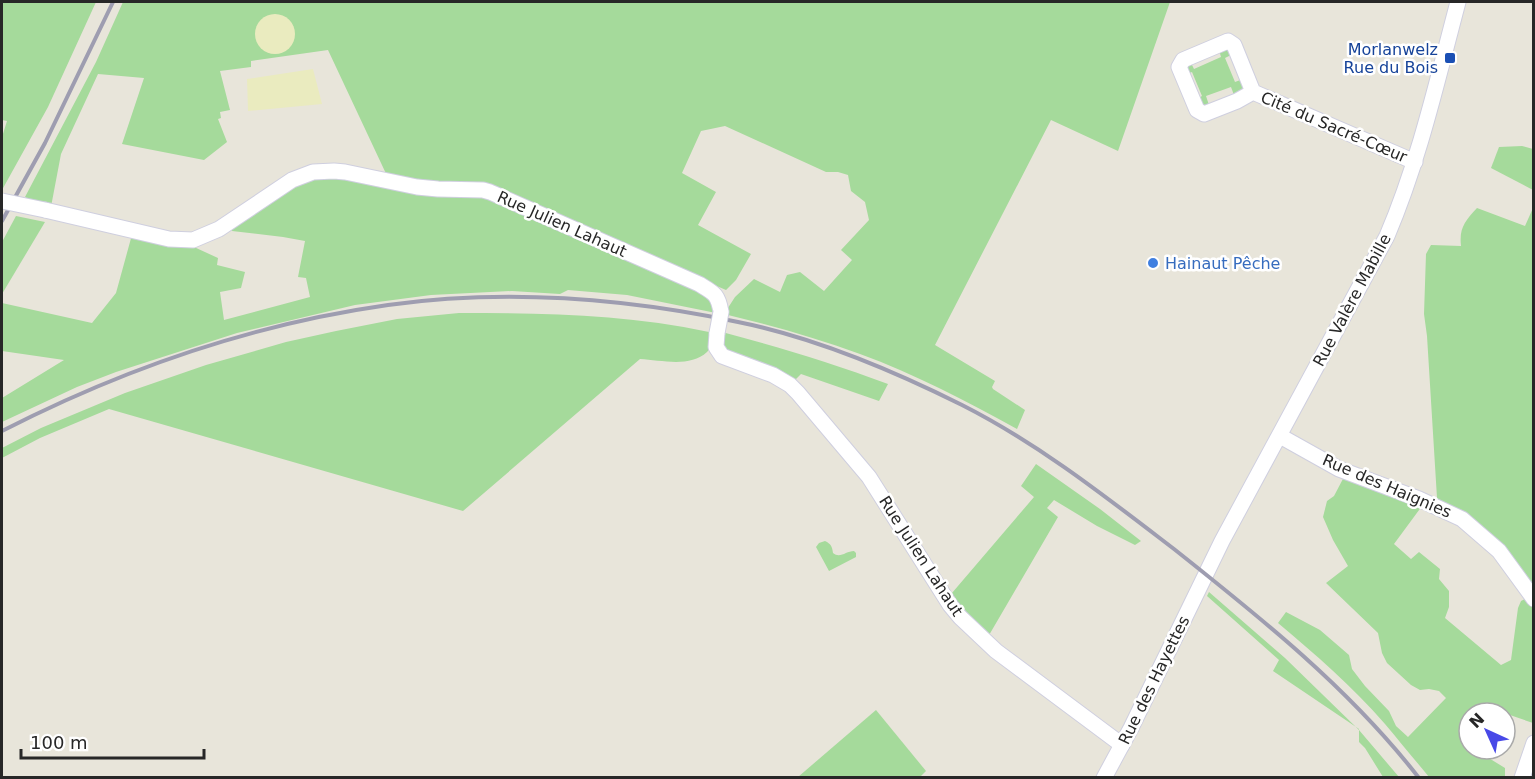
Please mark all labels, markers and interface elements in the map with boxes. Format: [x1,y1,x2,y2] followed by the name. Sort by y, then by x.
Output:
[1344,40,1438,77] place label: Morlanwelz Rue du Bois
[1443,51,1457,65] marker: Morlanwelz Rue du Bois
[1258,88,1410,167] street label: Cité du Sacré-Cœur
[494,187,630,261] street label: Rue Julien Lahaut
[1309,230,1395,370] street label: Rue Valère Mabille
[1165,254,1280,273] place label: Hainaut Pêche
[1146,256,1160,270] marker: Hainaut Pêche
[1320,450,1454,522] street label: Rue des Haignies
[875,492,967,620] street label: Rue Julien Lahaut
[1115,613,1193,747] street label: Rue des Hayettes
[1457,701,1517,761] north arrow
[1465,709,1488,732] text: N
[21,722,204,760] scale bar
[30,732,88,753] text: 100 m

